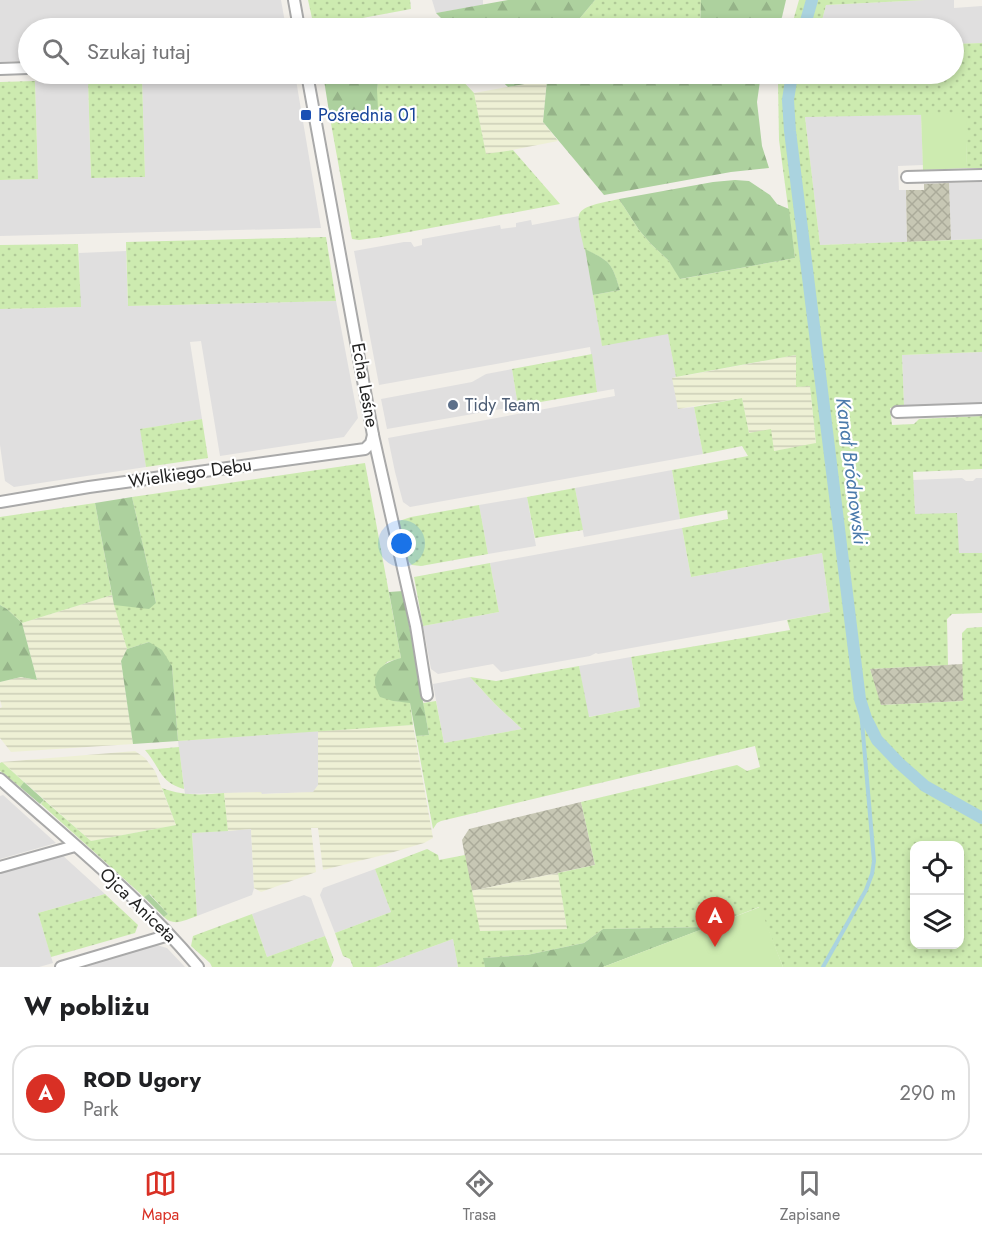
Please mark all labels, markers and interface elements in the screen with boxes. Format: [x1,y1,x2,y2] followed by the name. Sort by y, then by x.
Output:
[18,18,964,84] search box
[39,35,72,68] icon: search
[87,35,191,67] text: Szukaj tutaj
[318,102,417,128] place label: Pośrednia 01
[299,108,313,122] marker: Pośrednia 01
[345,341,385,429] street label: Echa Leśne
[465,392,540,418] place label: Tidy Team
[828,396,875,547] water label: Kanał Bródnowski
[446,398,460,412] marker: Tidy Team
[127,451,253,495] street label: Wielkiego Dębu
[387,529,416,558] your location
[910,841,964,949] map controls
[910,841,964,895] button: locate
[94,862,182,948] street label: Ojca Aniceta
[910,895,964,949] button: layers
[696,898,734,947] pin: A
[24,987,150,1025] text: W pobliżu
[83,1063,201,1095] text: ROD Ugory
[38,1079,53,1108] text: A
[900,1079,956,1108] text: 290 m
[83,1095,119,1124] text: Park
[142,1167,179,1226] tab: Mapa
[463,1167,496,1226] tab: Trasa
[780,1167,840,1226] tab: Zapisane

